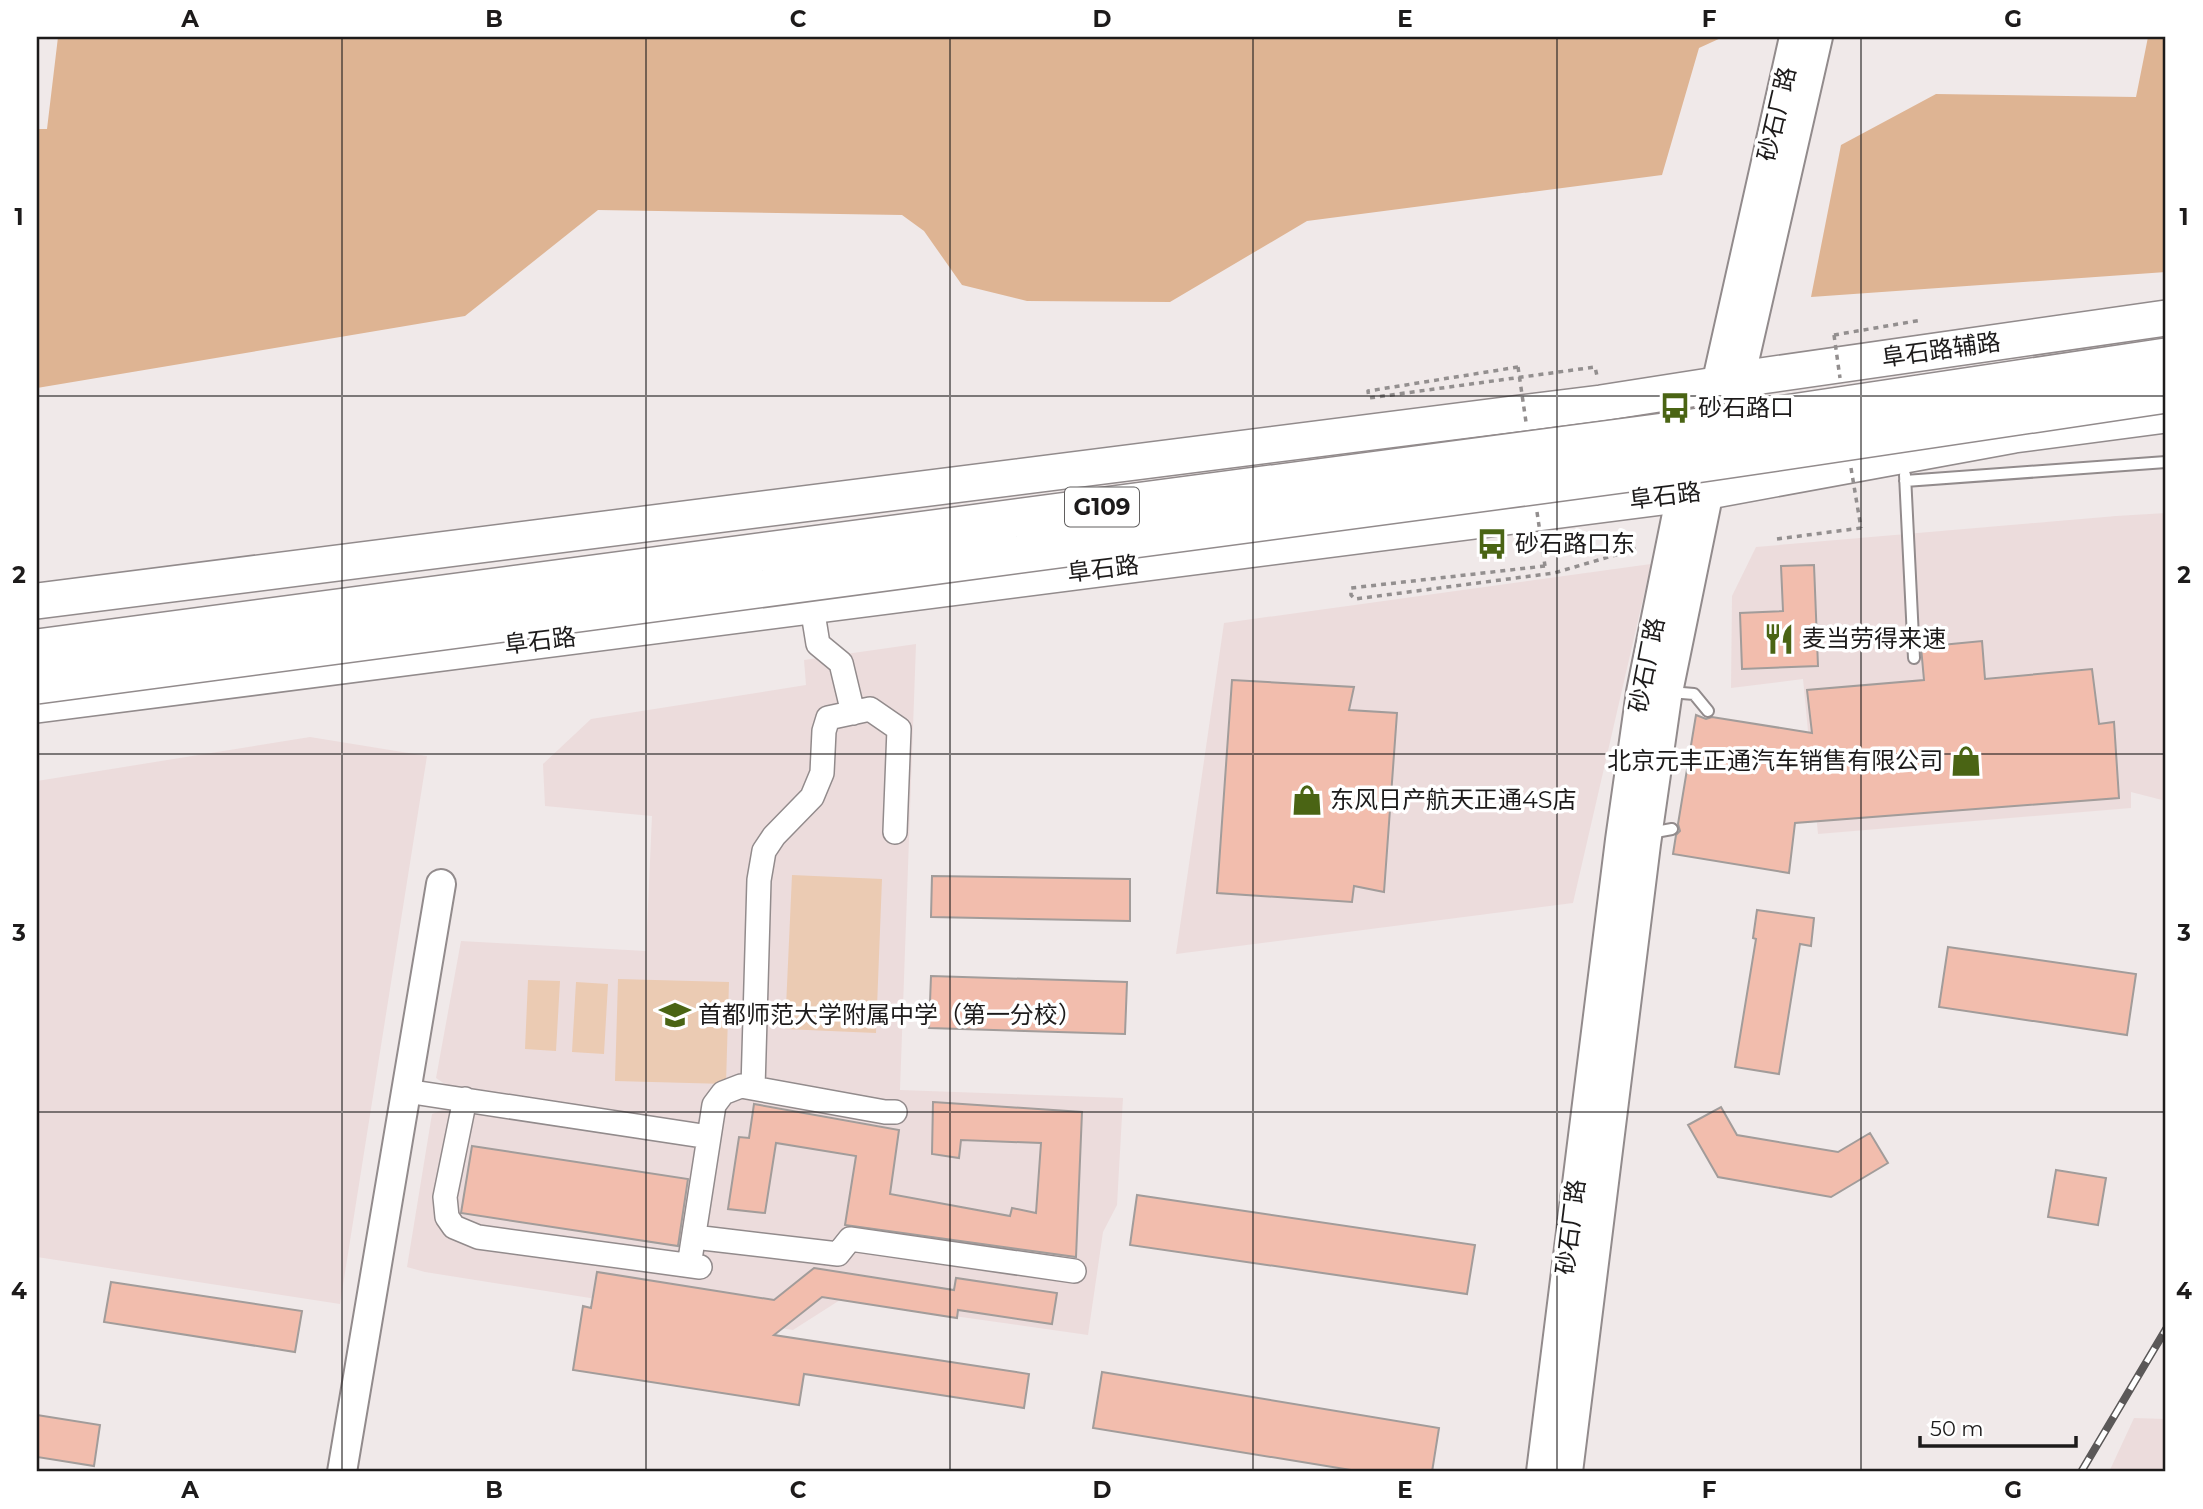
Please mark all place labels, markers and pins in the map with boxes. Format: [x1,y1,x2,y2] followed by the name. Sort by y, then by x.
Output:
[1658,391,1692,425] bus stop icon: 砂石路口
[1698,393,1794,422] place label: 砂石路口
[1475,527,1509,561] bus stop icon: 砂石路口东
[1515,529,1635,558] place label: 砂石路口东
[1762,622,1796,656] restaurant icon: 麦当劳得来速
[1802,624,1946,653] place label: 麦当劳得来速
[1949,744,1983,778] shop icon: 北京元丰正通汽车销售有限公司
[1607,746,1943,775] place label: 北京元丰正通汽车销售有限公司
[1290,783,1324,817] shop icon: 东风日产航天正通4S店
[1330,785,1577,814] place label: 东风日产航天正通4S店
[658,998,692,1032] school or university icon: 首都师范大学附属中学（第一分校）
[698,1000,1082,1029] place label: 首都师范大学附属中学（第一分校）

